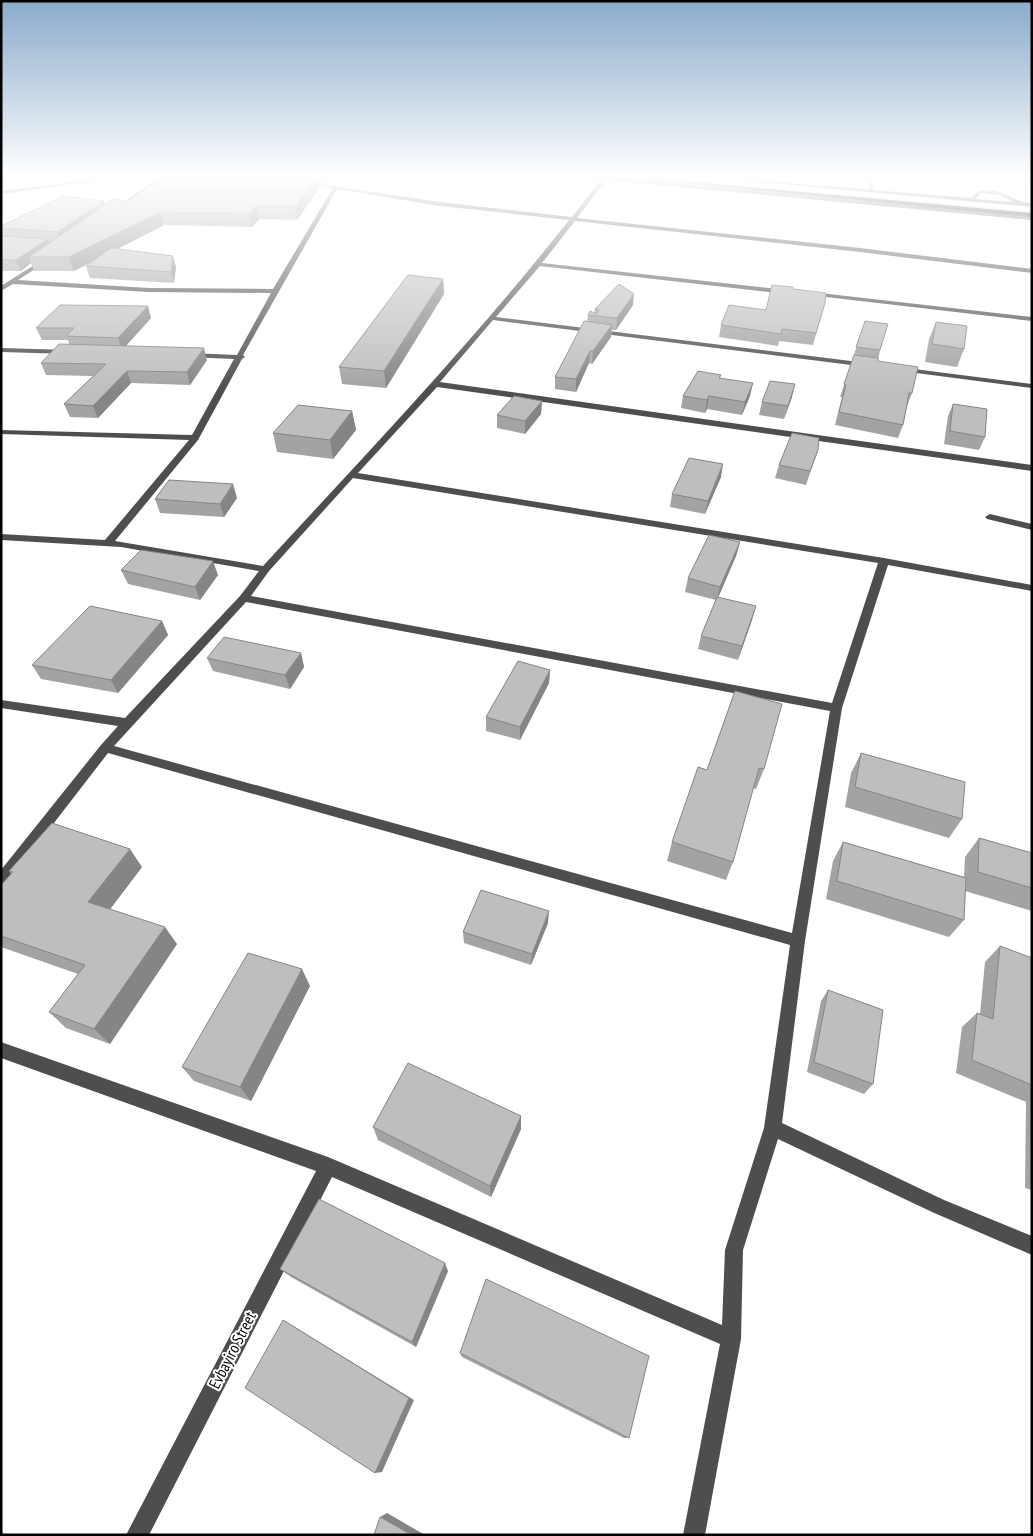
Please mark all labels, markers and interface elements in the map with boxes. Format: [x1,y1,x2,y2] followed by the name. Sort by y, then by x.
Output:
[204,1308,260,1392] street label: Evbayiro Street

